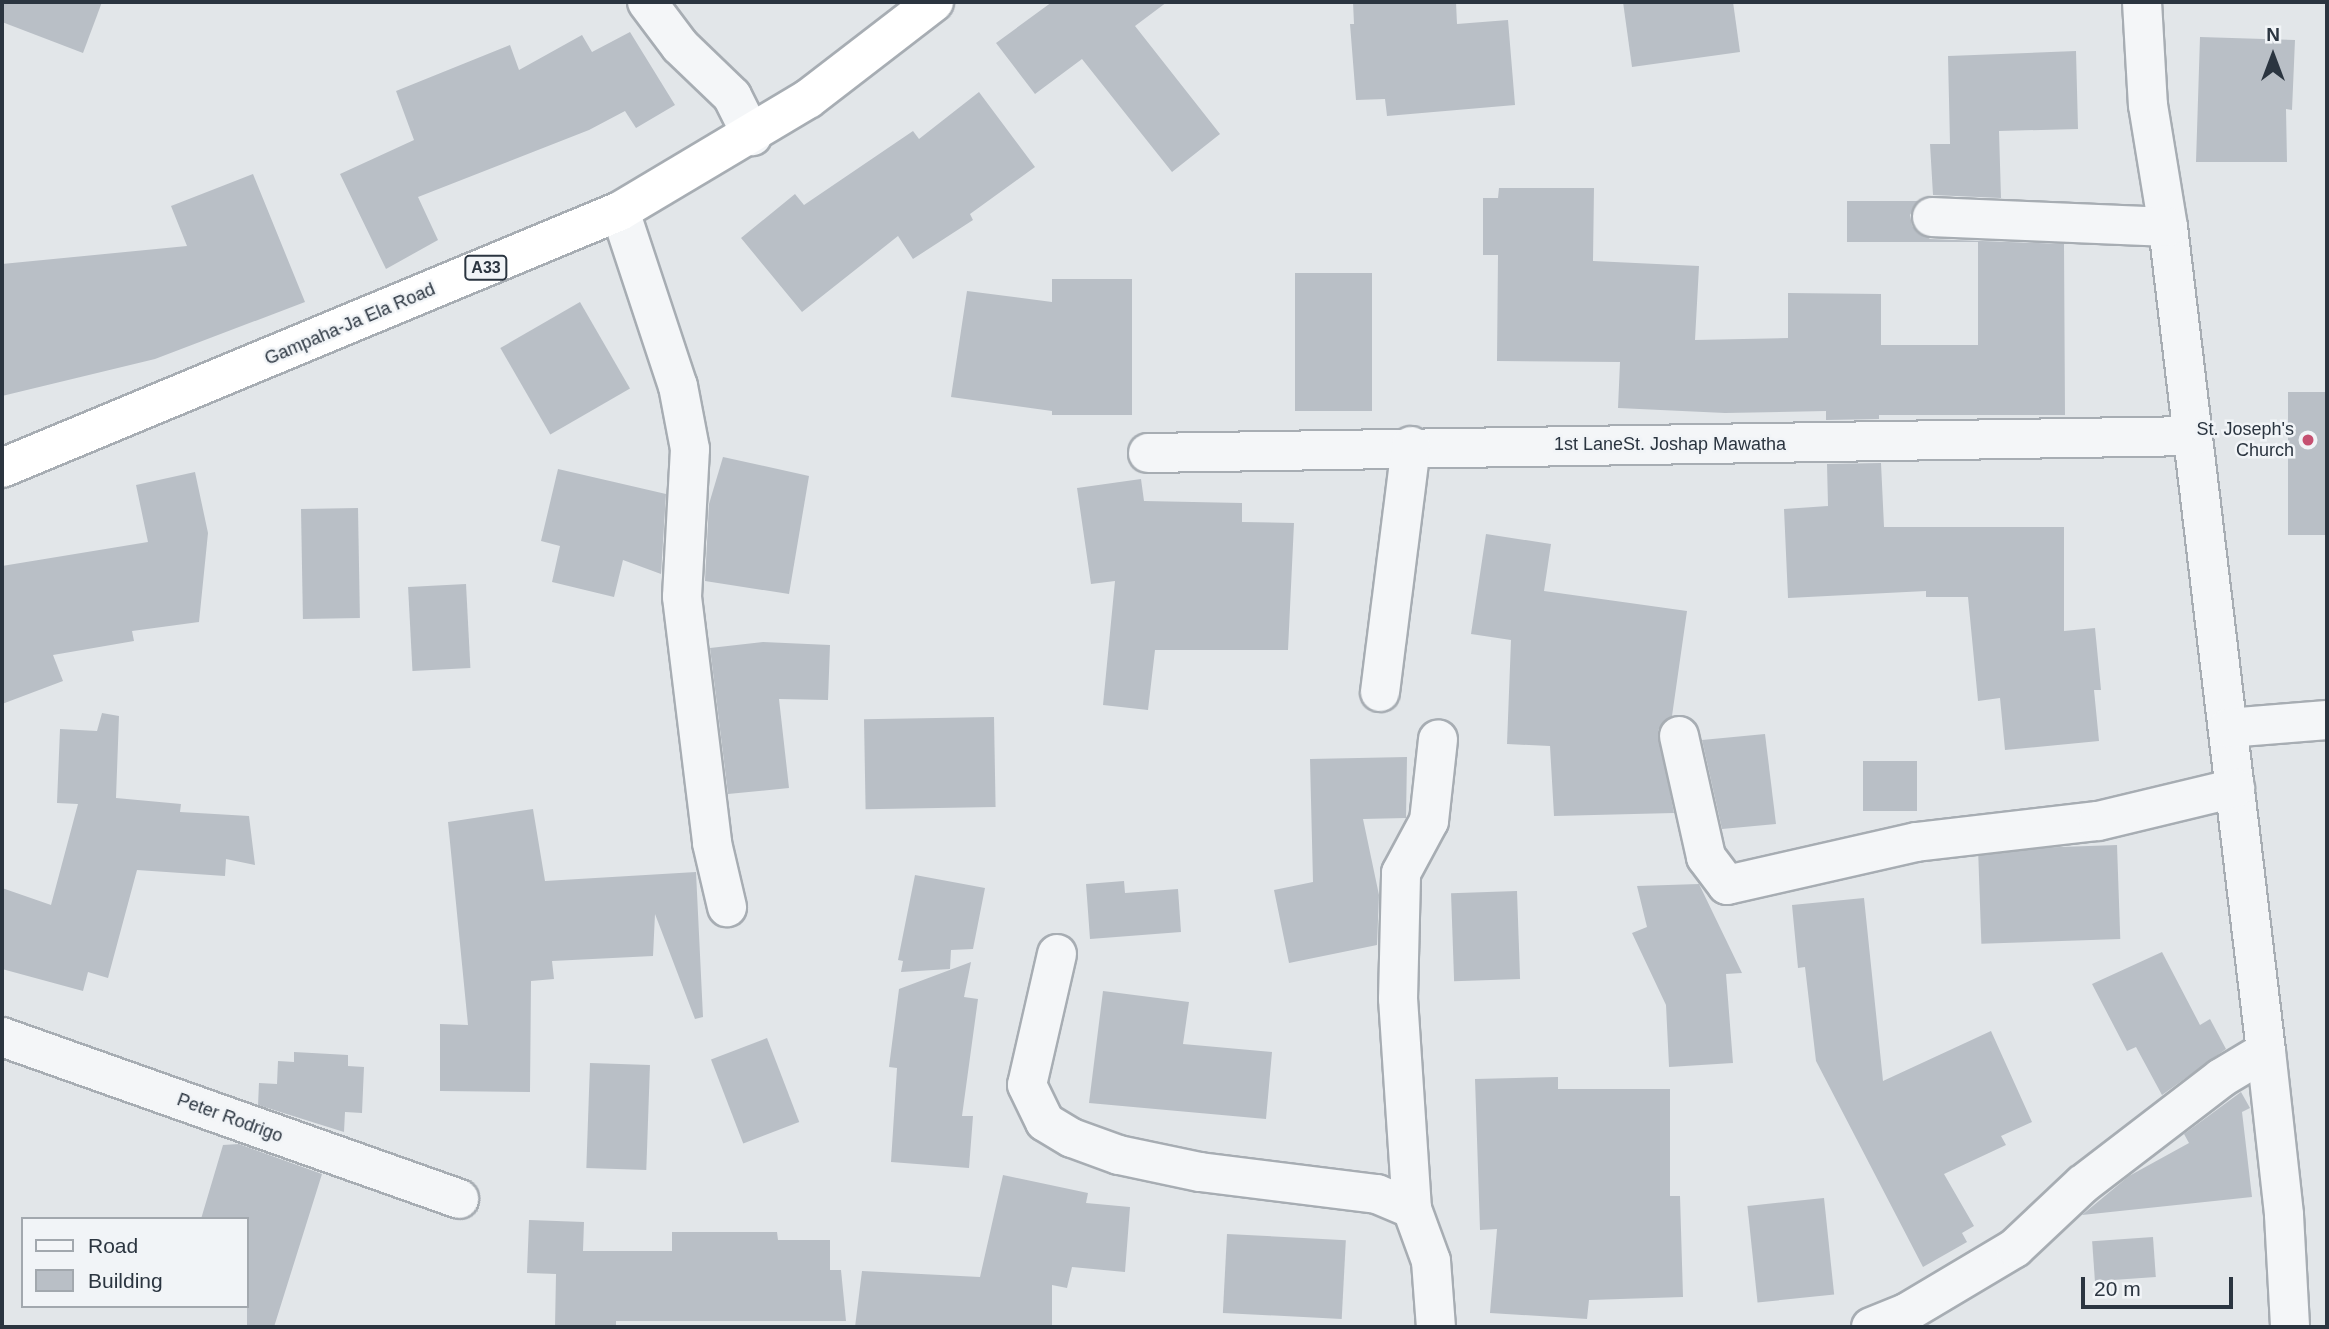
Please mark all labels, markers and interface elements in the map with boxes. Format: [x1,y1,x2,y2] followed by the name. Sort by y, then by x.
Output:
[2238,21,2308,91] north arrow
[2266,24,2280,45] text: N
[463,256,509,280] road number: A33
[262,278,438,370] street label: Gampaha-Ja Ela Road
[2197,419,2294,462] place label: St. Joseph's Church
[2300,432,2316,448] marker: St. Joseph's Church
[1554,433,1786,455] street label: 1st LaneSt. Joshap Mawatha
[174,1089,286,1147] street label: Peter Rodrigo
[21,1217,248,1308] legend
[88,1234,138,1257] text: Road
[2084,1262,2236,1306] scale bar
[88,1269,163,1292] text: Building
[2094,1277,2141,1300] text: 20 m

